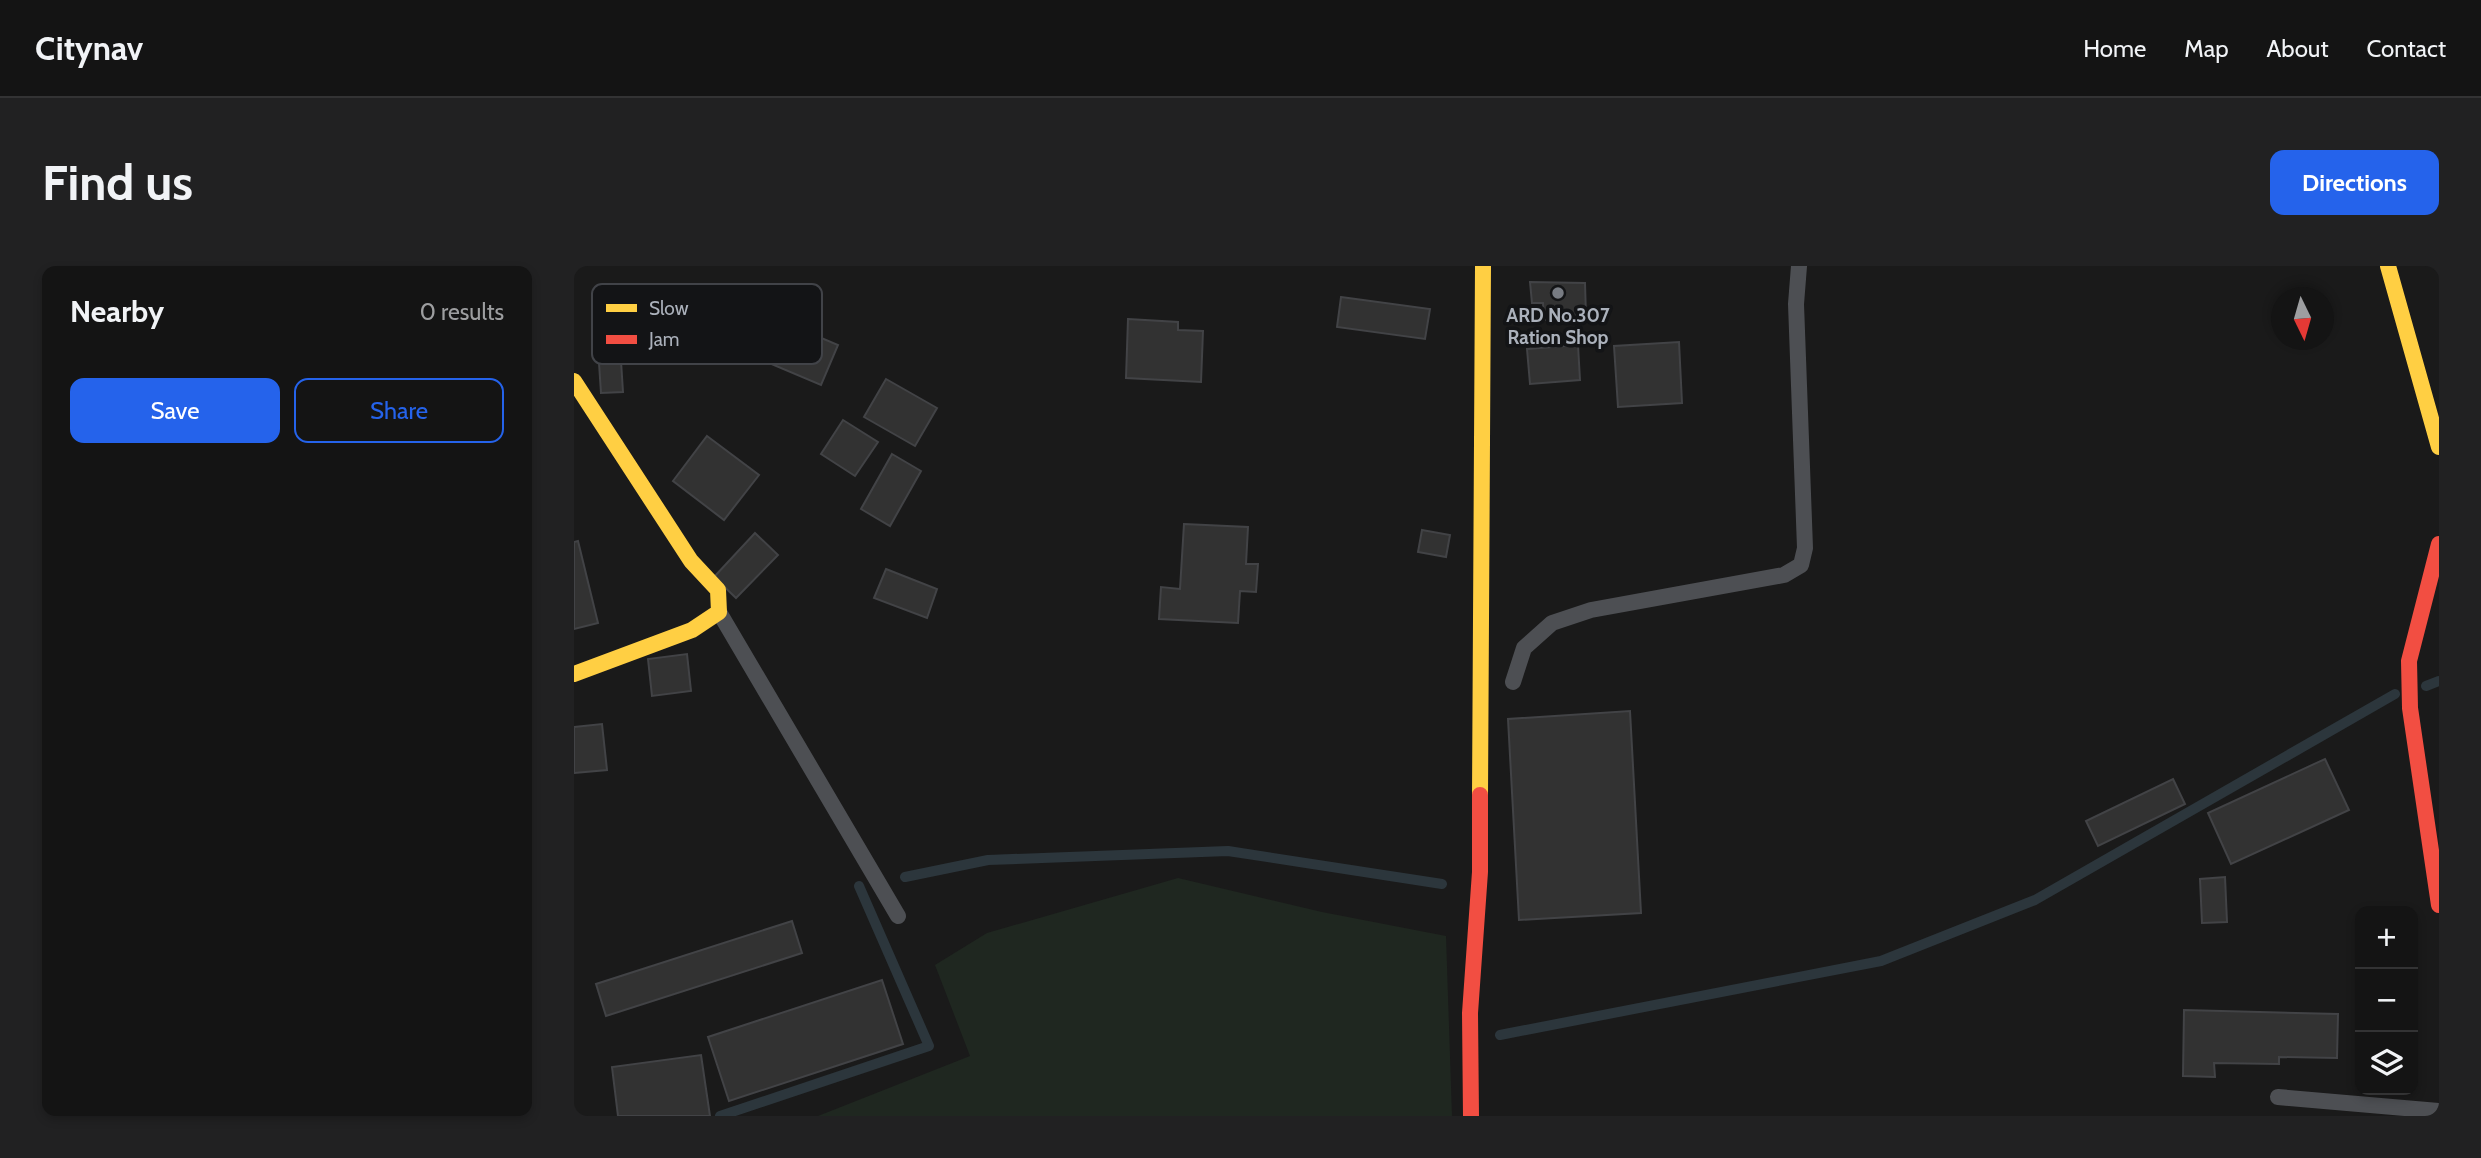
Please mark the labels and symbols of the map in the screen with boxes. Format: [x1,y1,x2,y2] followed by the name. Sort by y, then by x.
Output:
[592,284,822,364] legend
[1550,285,1566,301] marker: ARD No.307 Ration Shop
[2271,287,2334,350] north arrow
[649,297,689,320] text: Slow
[1506,304,1610,349] place label: ARD No.307 Ration Shop
[648,328,679,351] text: Jam

